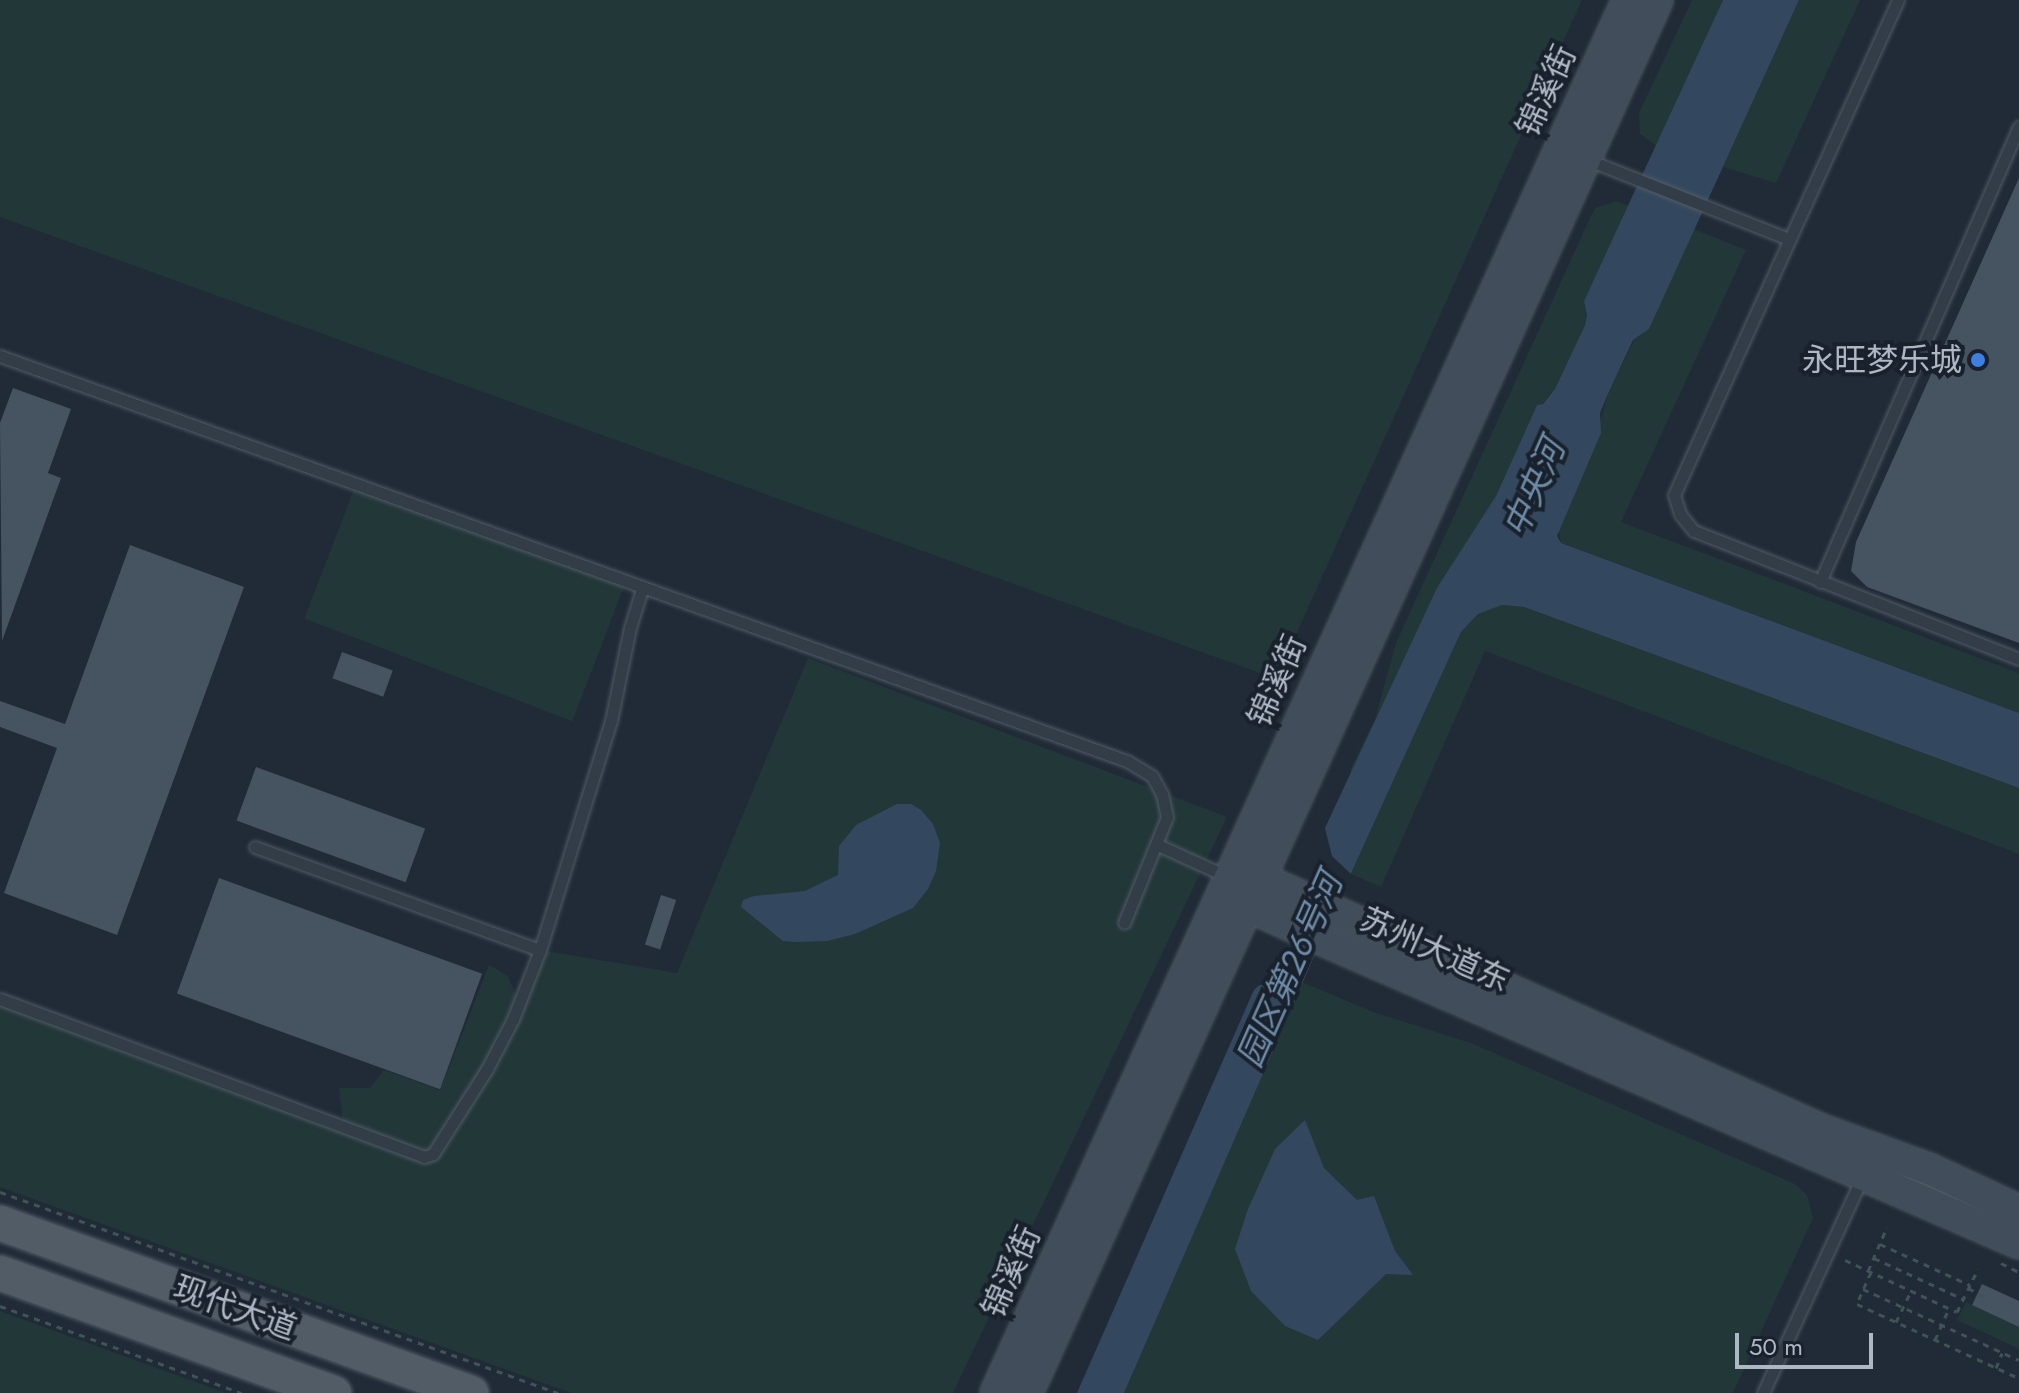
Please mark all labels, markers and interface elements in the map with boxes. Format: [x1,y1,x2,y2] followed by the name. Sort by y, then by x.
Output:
[1508,39,1584,143] street label: 锦溪街
[1802,341,1962,379] place label: 永旺梦乐城
[1969,351,1987,369] marker: 永旺梦乐城
[1495,433,1573,543] water label: 中央河
[1240,629,1314,733] street label: 锦溪街
[1229,867,1351,1073] water label: 园区第26号河
[1354,900,1516,1000] street label: 苏州大道东
[974,1220,1048,1324] street label: 锦溪街
[168,1268,302,1348] street label: 现代大道
[1739,1317,1877,1367] scale bar
[1749,1329,1803,1364] text: 50 m

